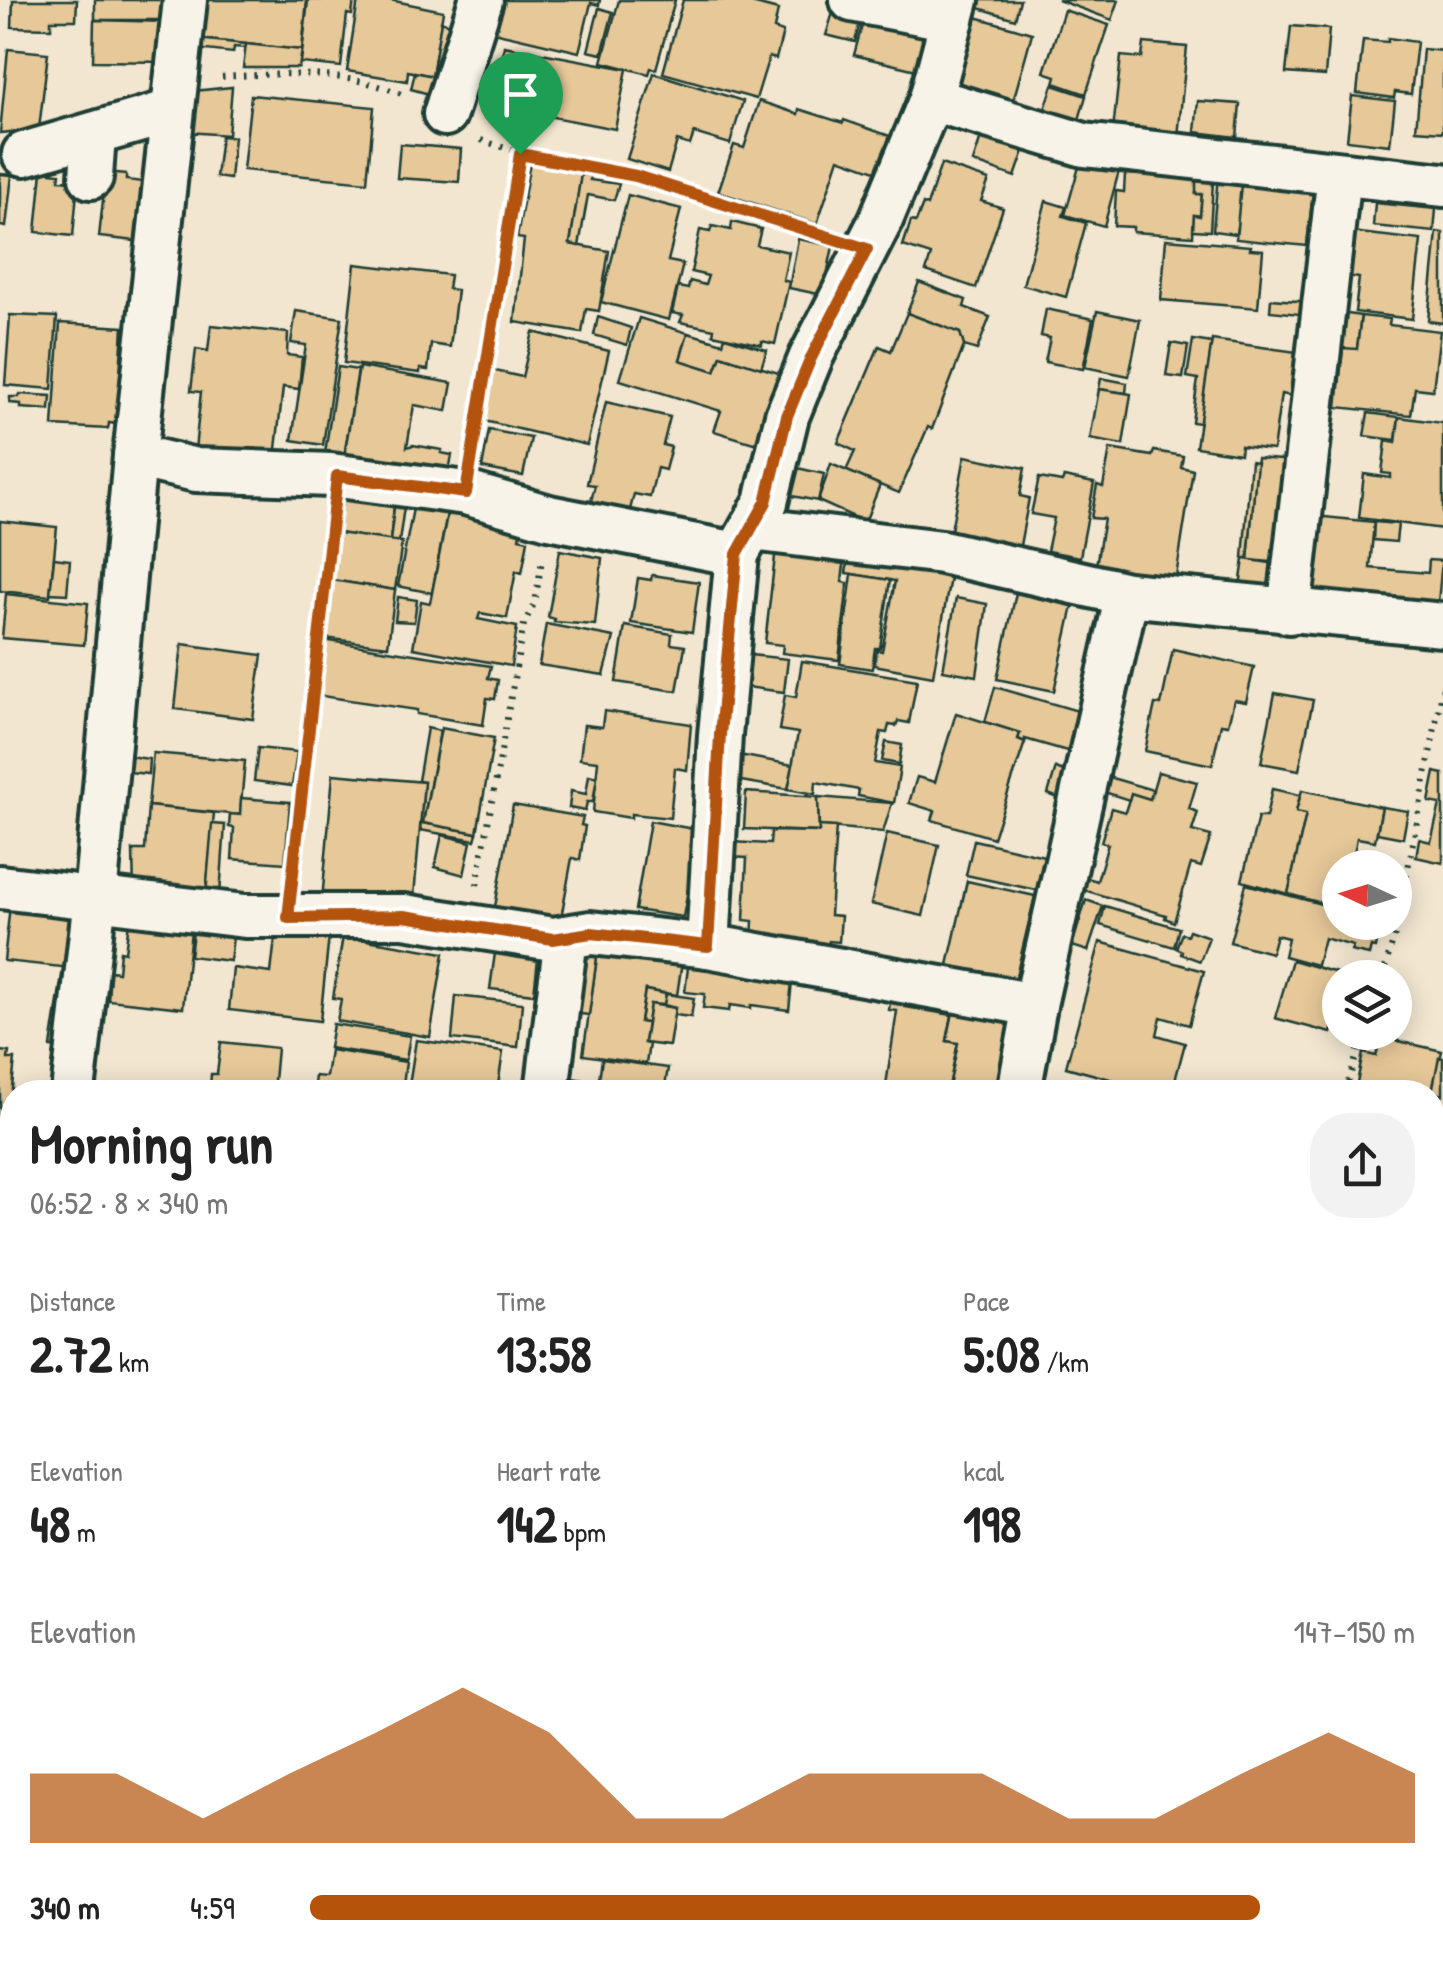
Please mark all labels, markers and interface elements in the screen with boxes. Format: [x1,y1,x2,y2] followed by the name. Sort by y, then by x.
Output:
[478,52,563,155] pin
[493,67,548,122] icon: arrive
[1322,850,1412,940] north arrow
[1322,850,1412,1050] map controls
[1322,960,1412,1050] button: layers
[30,1106,273,1180] text: Morning run
[1310,1113,1415,1218] button: share
[30,1181,228,1224] text: 06:52 · 8 × 340 m
[30,1282,116,1320] text: Distance
[497,1282,546,1320] text: Time
[963,1282,1010,1320] text: Pace
[30,1320,112,1388] text: 2.72
[497,1320,592,1388] text: 13:58
[963,1320,1040,1388] text: 5:08
[112,1343,149,1381] text: km
[1040,1343,1089,1381] text: /km
[30,1452,123,1490] text: Elevation
[497,1452,601,1490] text: Heart rate
[963,1452,1004,1490] text: kcal
[30,1490,70,1558] text: 48
[497,1490,557,1558] text: 142
[963,1490,1021,1558] text: 198
[70,1513,96,1551] text: m
[557,1513,606,1551] text: bpm
[30,1610,136,1653] text: Elevation
[1293,1610,1415,1653] text: 147–150 m
[30,1886,100,1929] text: 340 m
[190,1886,235,1929] text: 4:59

